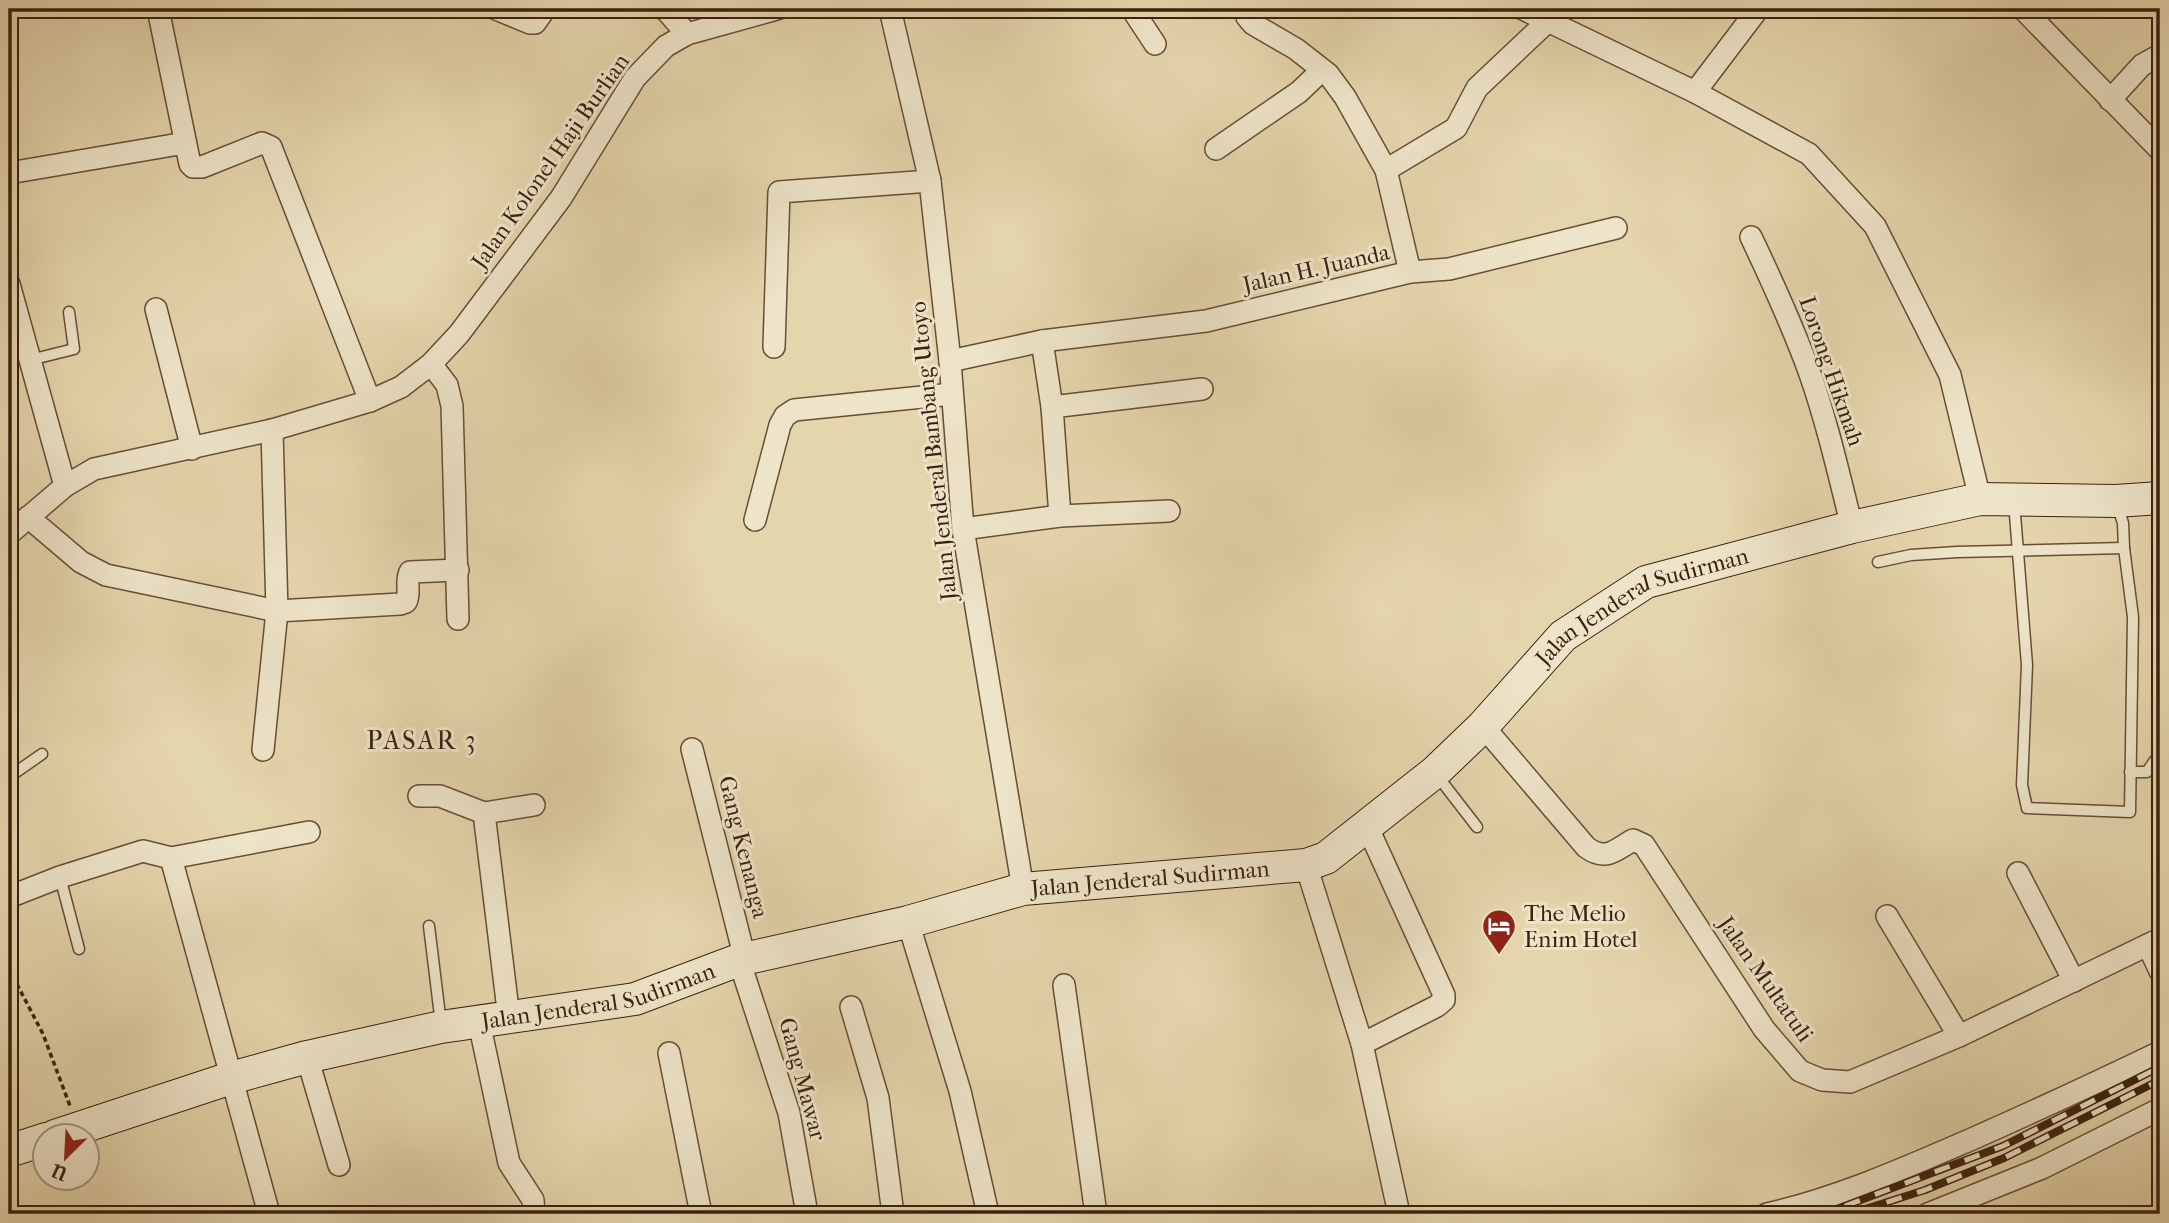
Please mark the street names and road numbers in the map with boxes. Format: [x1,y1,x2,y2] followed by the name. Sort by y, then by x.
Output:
[465,48,635,276] street label: Jalan Kolonel Haji Burlian
[1238,238,1393,299] street label: Jalan H. Juanda
[1793,293,1870,450] street label: Lorong Hikmah
[904,300,963,604] street label: Jalan Jenderal Bambang Utoyo
[1529,542,1752,673] street label: Jalan Jenderal Sudirman
[713,773,774,921] street label: Gang Kenanga
[1028,855,1271,902] street label: Jalan Jenderal Sudirman
[1711,910,1819,1048] street label: Jalan Multatuli
[477,957,719,1035] street label: Jalan Jenderal Sudirman
[773,1015,832,1144] street label: Gang Mawar

